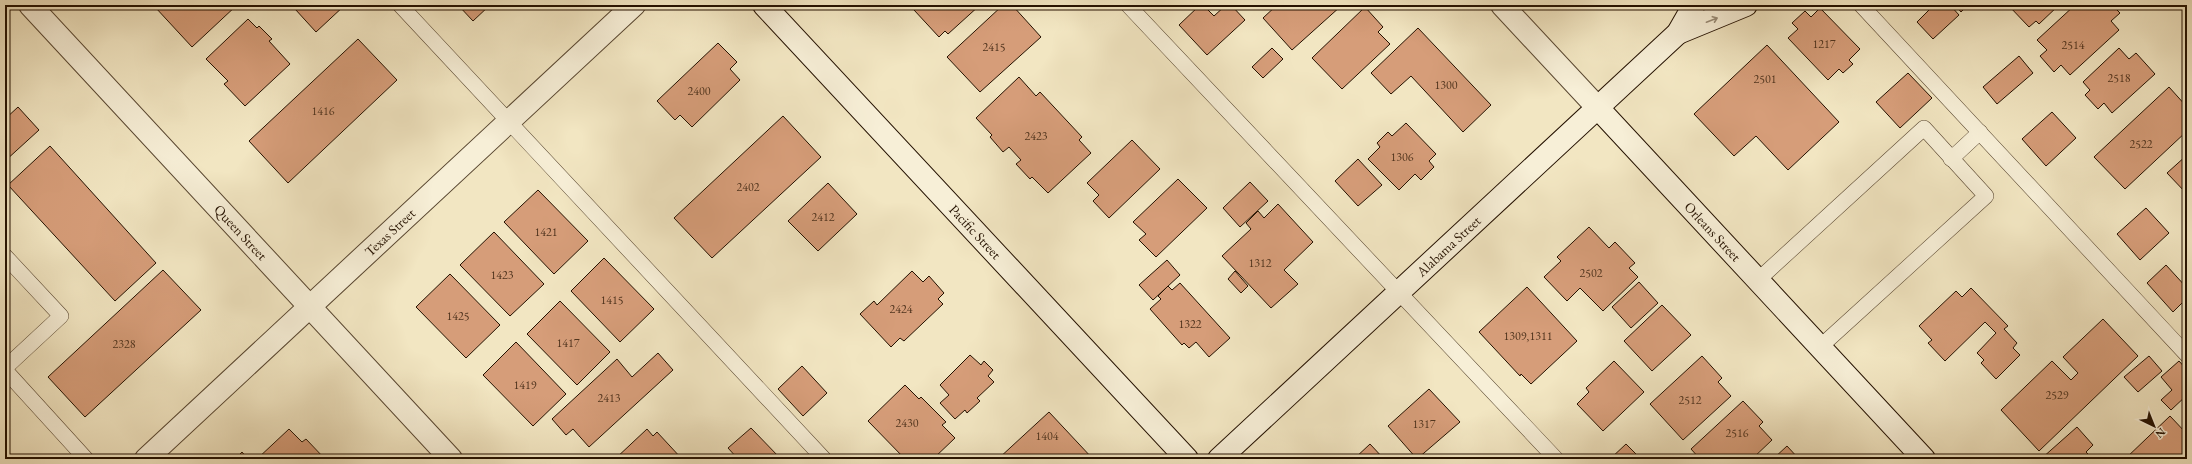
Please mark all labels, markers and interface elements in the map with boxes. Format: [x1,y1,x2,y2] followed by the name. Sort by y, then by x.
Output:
[1706,15,1718,23] one-way arrow
[1812,36,1836,52] house number: 1217
[2061,37,2085,53] house number: 2514
[982,39,1006,55] house number: 2415
[2107,70,2131,86] house number: 2518
[1753,71,1777,87] house number: 2501
[1434,77,1458,93] house number: 1300
[687,83,711,99] house number: 2400
[311,103,335,119] house number: 1416
[1024,128,1048,144] house number: 2423
[2129,136,2153,152] house number: 2522
[1390,149,1414,165] house number: 1306
[736,179,760,195] house number: 2402
[1680,198,1745,266] street label: Orleans Street
[210,201,272,264] street label: Queen Street
[945,201,1006,263] street label: Pacific Street
[361,204,419,260] street label: Texas Street
[811,209,835,225] house number: 2412
[1412,211,1485,281] street label: Alabama Street
[534,224,558,240] house number: 1421
[1248,255,1272,271] house number: 1312
[1579,265,1603,281] house number: 2502
[490,267,514,283] house number: 1423
[600,292,624,308] house number: 1415
[889,301,913,317] house number: 2424
[446,308,470,324] house number: 1425
[1178,316,1202,332] house number: 1322
[1504,328,1553,344] house number: 1309,1311
[556,335,580,351] house number: 1417
[112,336,136,352] house number: 2328
[513,377,537,393] house number: 1419
[2045,387,2069,403] house number: 2529
[597,390,621,406] house number: 2413
[1678,392,1702,408] house number: 2512
[2134,406,2174,446] north arrow
[895,415,919,431] house number: 2430
[1412,416,1436,432] house number: 1317
[1725,425,1749,441] house number: 2516
[2153,425,2169,442] text: N
[1035,428,1059,444] house number: 1404

